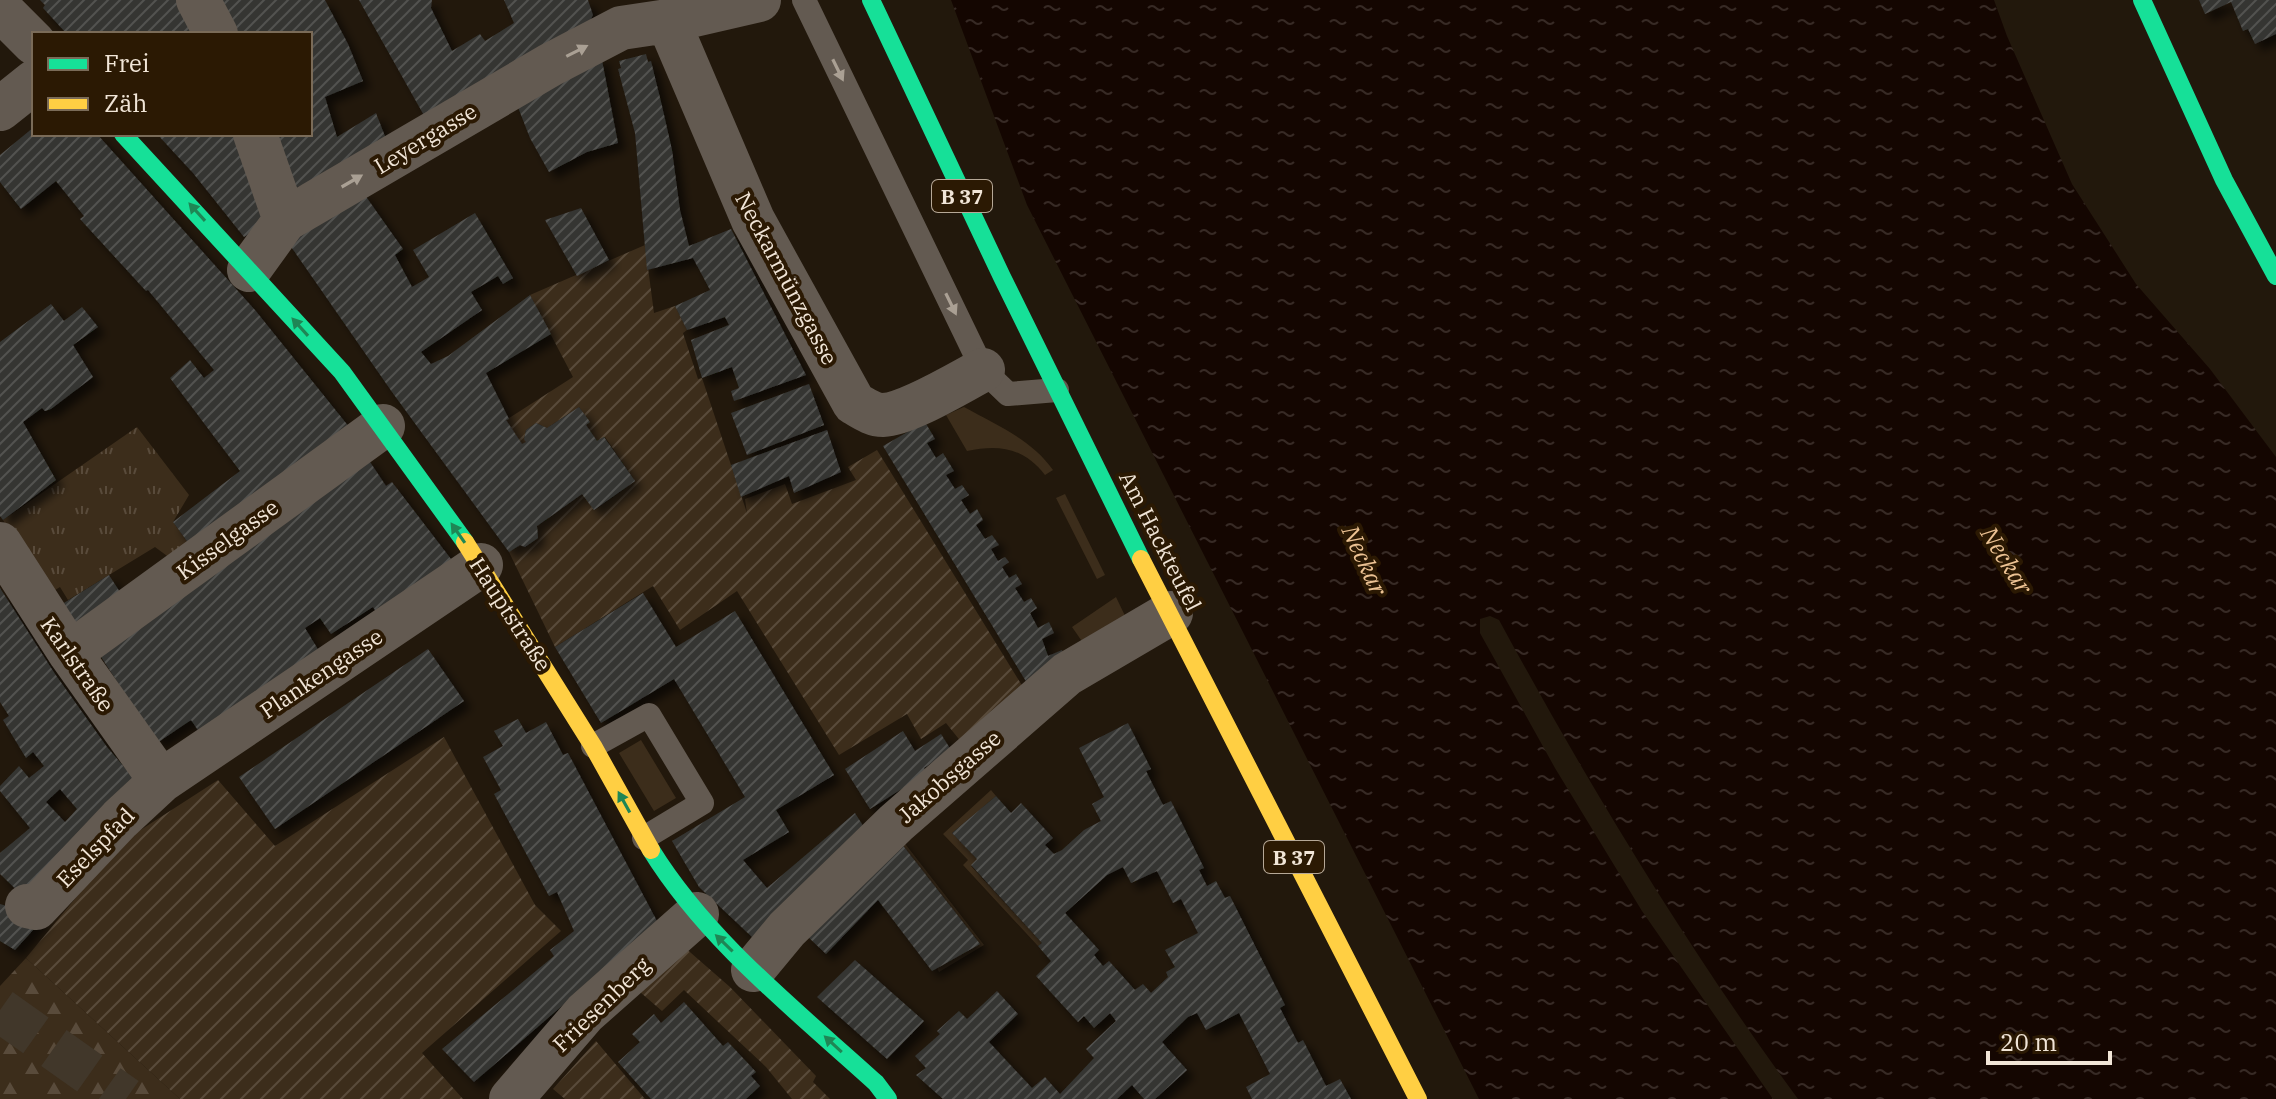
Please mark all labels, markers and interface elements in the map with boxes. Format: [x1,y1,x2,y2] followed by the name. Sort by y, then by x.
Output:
[32,32,312,136] legend
[566,44,589,57] one-way arrow
[104,47,149,79] text: Frei
[831,59,845,82] one-way arrow
[104,87,147,119] text: Zäh
[368,96,482,180] street label: Leyergasse
[341,174,363,188] one-way arrow
[932,180,992,212] road number: B 37
[729,187,845,369] street label: Neckarmünzgasse
[188,202,206,221] one-way arrow
[944,293,958,316] one-way arrow
[292,317,310,336] one-way arrow
[1113,466,1209,616] street label: Am Hackteufel
[170,492,284,586] street label: Kisselgasse
[1334,519,1396,602] water label: Neckar
[1973,519,2041,601] water label: Neckar
[451,522,466,543] one-way arrow
[463,552,559,676] street label: Hauptstraße
[35,611,121,717] street label: Karlstraße
[254,621,388,725] street label: Plankengasse
[891,723,1007,829] street label: Jakobsgasse
[617,790,631,813] one-way arrow
[50,801,140,893] street label: Eselspfad
[1264,841,1324,873] road number: B 37
[715,934,734,952] one-way arrow
[546,950,656,1058] street label: Friesenberg
[1988,1015,2110,1065] scale bar
[2000,1026,2057,1058] text: 20 m
[824,1035,843,1053] one-way arrow

